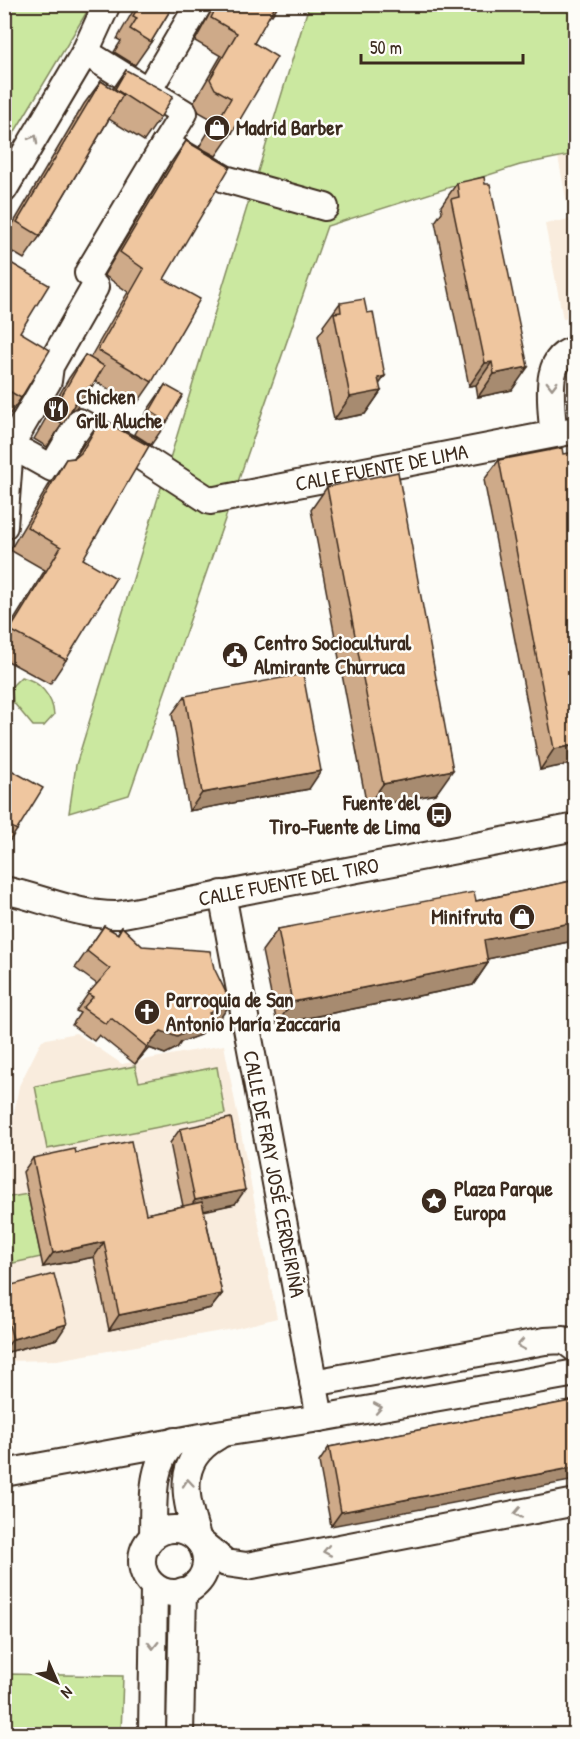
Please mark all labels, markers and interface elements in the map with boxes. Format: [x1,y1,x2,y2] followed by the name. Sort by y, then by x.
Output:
[361,27,523,65] scale bar
[370,35,402,60] text: 50 m
[202,113,232,143] shop icon: Madrid Barber
[236,113,344,142] place label: Madrid Barber
[27,135,38,145] one-way arrow
[546,381,558,390] one-way arrow
[76,382,163,435] place label: Chicken Grill Aluche
[41,394,71,424] restaurant icon: Chicken Grill Aluche
[293,436,470,498] street label: CALLE FUENTE DE LIMA
[254,628,411,681] place label: Centro Sociocultural Almirante Churruca
[220,640,250,670] public building icon: Centro Sociocultural Almirante Churruca
[268,788,421,841] place label: Fuente del Tiro-Fuente de Lima
[424,800,454,830] bus stop icon: Fuente del Tiro-Fuente de Lima
[196,850,381,913] street label: CALLE FUENTE DEL TIRO
[431,902,503,931] place label: Minifruta
[507,902,537,932] shop icon: Minifruta
[166,985,341,1038] place label: Parroquia de San Antonio María Zaccaria
[132,997,162,1027] church icon: Parroquia de San Antonio María Zaccaria
[236,1048,313,1300] street label: CALLE DE FRAY JOSÉ CERDEIRIÑA
[454,1174,554,1228] place label: Plaza Parque Europa
[419,1186,449,1216] place icon: Plaza Parque Europa
[516,1338,526,1351] one-way arrow
[372,1402,382,1415] one-way arrow
[182,1478,195,1487] one-way arrow
[513,1506,523,1519] one-way arrow
[322,1544,332,1557] one-way arrow
[147,1641,159,1650] one-way arrow
[27,1652,87,1712] north arrow
[56,1682,78,1704] text: N

